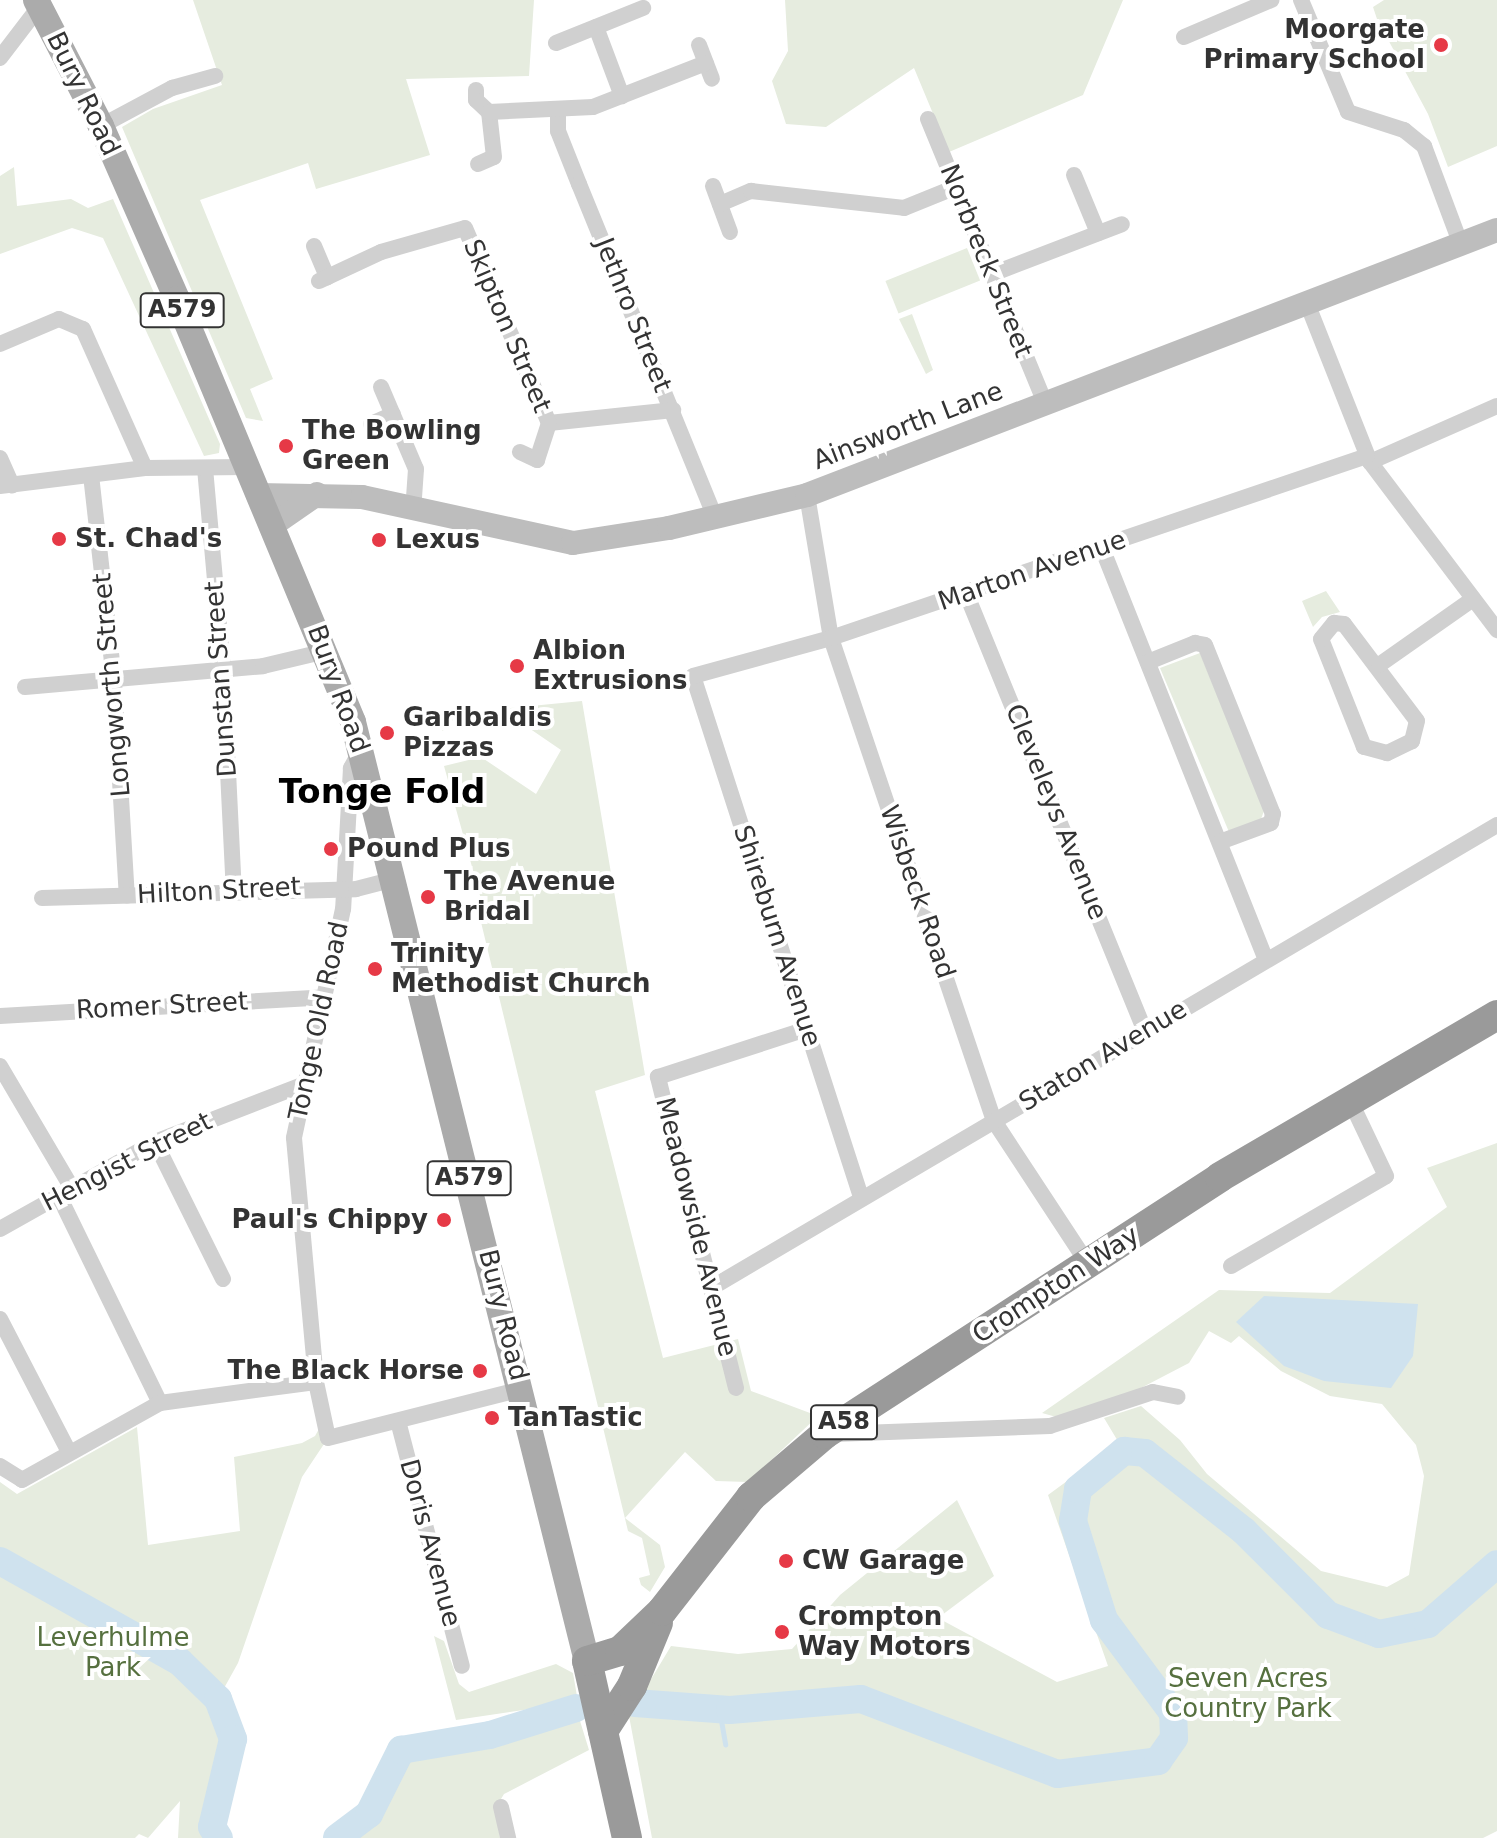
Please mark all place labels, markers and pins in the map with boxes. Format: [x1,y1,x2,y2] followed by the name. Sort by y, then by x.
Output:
[1203,14,1425,76] place label: Moorgate Primary School
[1432,36,1450,54] marker: Moorgate Primary School
[302,415,482,476] place label: The Bowling Green
[277,437,295,455] marker: The Bowling Green
[75,523,222,555] place label: St. Chad's
[395,524,480,556] place label: Lexus
[50,530,68,548] marker: St. Chad's
[370,531,388,549] marker: Lexus
[533,635,688,696] place label: Albion Extrusions
[508,657,526,675] marker: Albion Extrusions
[403,702,552,764] place label: Garibaldis Pizzas
[378,724,396,742] marker: Garibaldis Pizzas
[347,833,511,865] place label: Pound Plus
[322,840,340,858] marker: Pound Plus
[444,866,615,928] place label: The Avenue Bridal
[419,888,437,906] marker: The Avenue Bridal
[391,938,651,1000] place label: Trinity Methodist Church
[366,960,384,978] marker: Trinity Methodist Church
[232,1204,428,1236] place label: Paul's Chippy
[435,1211,453,1229] marker: Paul's Chippy
[227,1355,464,1387] place label: The Black Horse
[471,1362,489,1380] marker: The Black Horse
[508,1402,643,1434] place label: TanTastic
[483,1409,501,1427] marker: TanTastic
[802,1545,964,1577] place label: CW Garage
[777,1552,795,1570] marker: CW Garage
[798,1601,971,1662] place label: Crompton Way Motors
[773,1623,791,1641] marker: Crompton Way Motors

